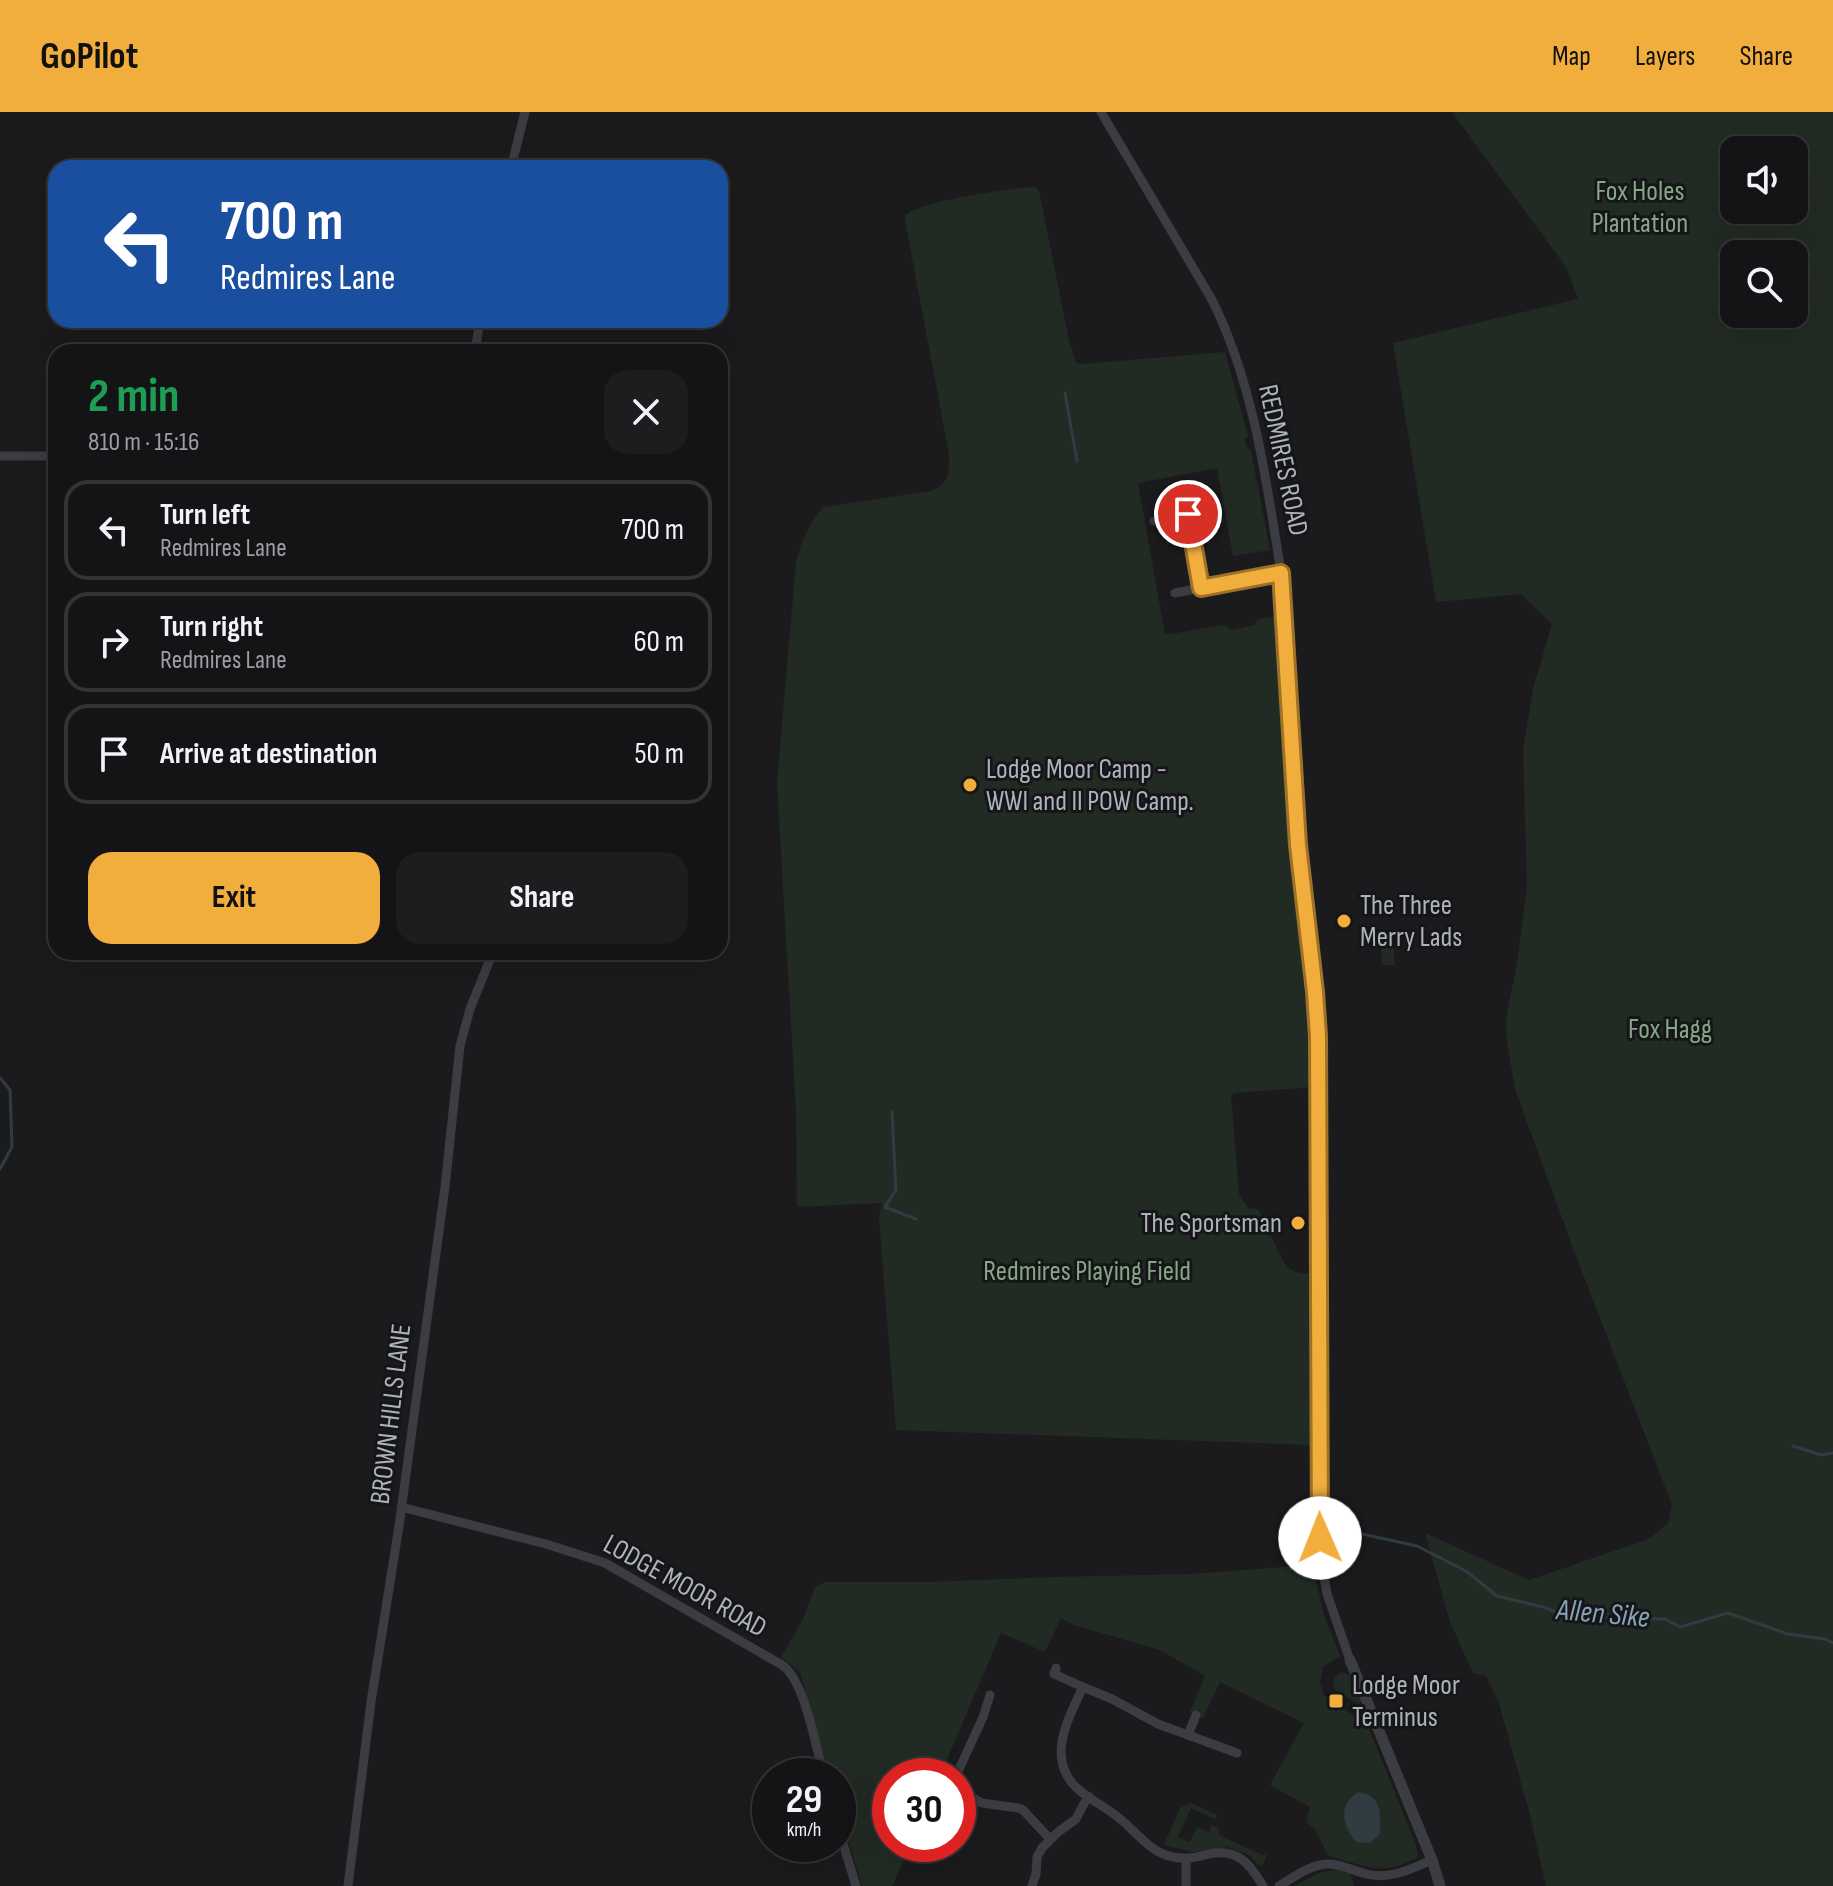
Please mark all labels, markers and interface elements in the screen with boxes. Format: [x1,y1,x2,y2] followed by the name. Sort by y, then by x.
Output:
[40,34,138,79] text: GoPilot
[1552,40,1591,73] text: Map
[1635,40,1695,73] text: Layers
[1739,40,1793,73] text: Share
[1720,136,1808,328] map controls
[1720,136,1808,224] button: sound
[1592,175,1688,240] park label: Fox Holes Plantation
[220,189,343,256] text: 700 m
[88,192,192,296] icon: left
[1720,240,1808,328] button: search
[220,257,395,300] text: Redmires Lane
[88,368,179,425] text: 2 min
[604,370,688,454] button: close
[1251,381,1315,539] street label: REDMIRES ROAD
[88,427,199,458] text: 810 m · 15:16
[1154,480,1222,548] pin
[1166,492,1210,536] icon: arrive
[160,497,250,533] text: Turn left
[92,508,136,552] icon: left
[621,512,684,548] text: 700 m
[160,533,287,564] text: Redmires Lane
[160,609,263,645] text: Turn right
[92,620,136,664] icon: right
[633,624,684,660] text: 60 m
[160,645,287,676] text: Redmires Lane
[92,732,136,776] icon: arrive
[160,736,377,772] text: Arrive at destination
[635,736,684,772] text: 50 m
[986,753,1194,818] place label: Lodge Moor Camp - WWI and II POW Camp.
[961,776,979,794] marker: Lodge Moor Camp - WWI and II POW Camp.
[88,852,380,944] button: Exit
[396,852,688,944] button: Share
[1360,889,1462,954] place label: The Three Merry Lads
[1335,912,1353,930] marker: The Three Merry Lads
[1628,1013,1712,1046] park label: Fox Hagg
[1140,1207,1282,1240] place label: The Sportsman
[1289,1214,1307,1232] marker: The Sportsman
[983,1255,1191,1288] park label: Redmires Playing Field
[364,1322,418,1506] street label: BROWN HILLS LANE
[1278,1496,1362,1580] position arrow
[598,1528,772,1644] street label: LODGE MOOR ROAD
[1554,1592,1651,1636] water label: Allen Sike
[1352,1669,1460,1734] place label: Lodge Moor Terminus
[1327,1692,1345,1710] marker: Lodge Moor Terminus
[872,1758,976,1862] speed limit sign: 30
[786,1776,822,1824] text: 29
[787,1818,821,1842] text: km/h

